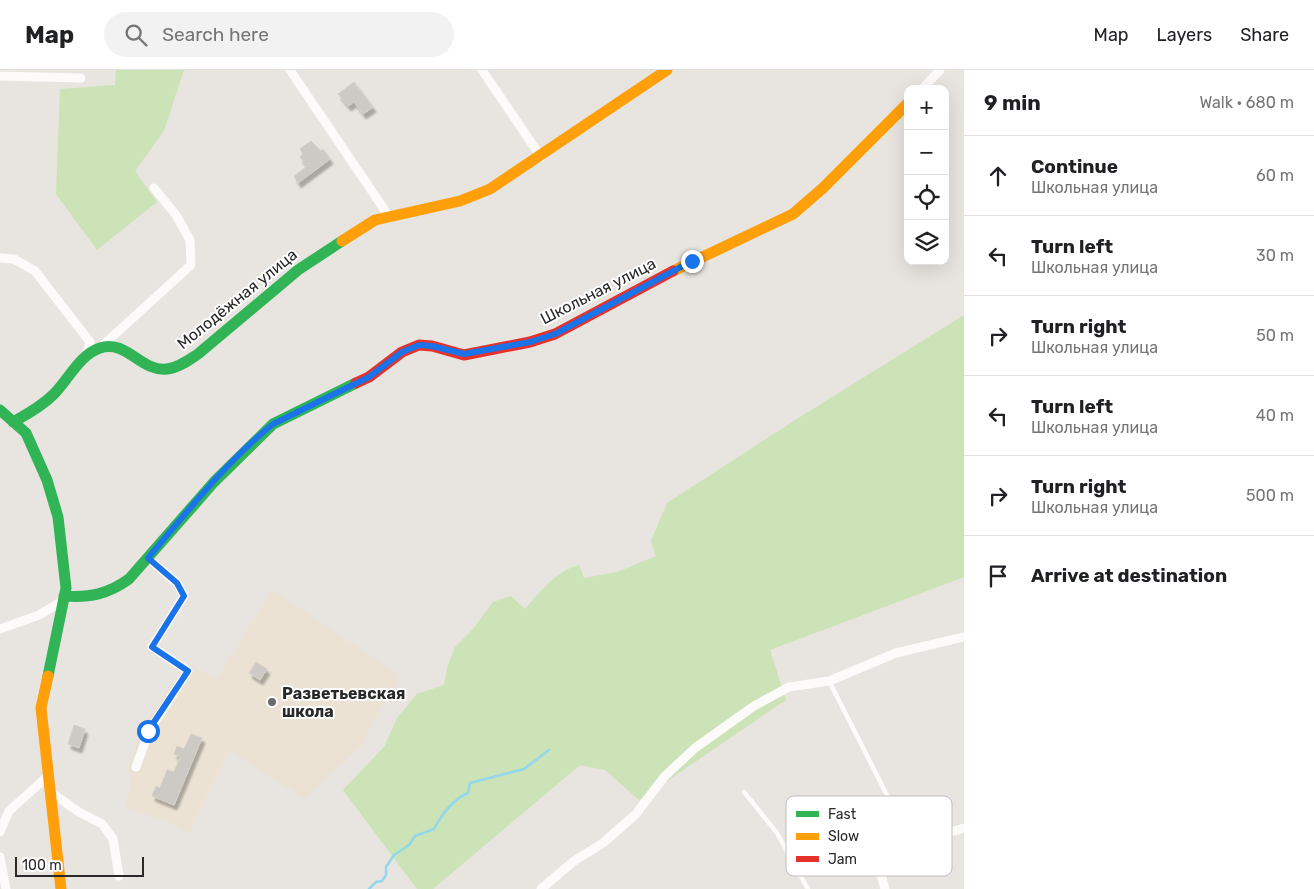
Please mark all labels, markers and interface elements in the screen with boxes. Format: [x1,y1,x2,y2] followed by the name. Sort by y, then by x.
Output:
[104,12,454,57] search box
[25,21,74,49] text: Map
[122,21,150,49] icon: search
[162,23,269,46] text: Search here
[1094,24,1129,46] text: Map
[1157,24,1212,46] text: Layers
[1240,24,1289,46] text: Share
[904,85,949,265] map controls
[904,85,949,130] button: +
[984,90,1041,115] text: 9 min
[1199,93,1294,112] text: Walk · 680 m
[904,130,949,175] button: −
[1031,155,1118,178] text: Continue
[984,162,1012,190] icon: ahead
[1256,166,1294,185] text: 60 m
[904,175,949,220] button: locate
[1031,178,1158,197] text: Школьная улица
[904,220,949,265] button: layers
[1031,235,1113,258] text: Turn left
[984,242,1012,270] icon: left
[173,245,301,353] street label: Молодёжная улица
[1256,246,1294,265] text: 30 m
[681,250,704,273] route end
[537,254,659,328] street label: Школьная улица
[1031,258,1158,277] text: Школьная улица
[1031,315,1126,338] text: Turn right
[984,322,1012,350] icon: right
[1256,326,1294,345] text: 50 m
[1031,338,1158,357] text: Школьная улица
[1031,395,1113,418] text: Turn left
[984,402,1012,430] icon: left
[1256,406,1294,425] text: 40 m
[1031,418,1158,437] text: Школьная улица
[1031,475,1126,498] text: Turn right
[984,482,1012,510] icon: right
[1246,486,1294,505] text: 500 m
[1031,498,1158,517] text: Школьная улица
[984,562,1012,590] icon: arrive
[1031,564,1227,587] text: Arrive at destination
[282,684,406,721] place label: Разветьевская школа
[266,696,278,708] marker: Разветьевская школа
[137,720,160,743] route start
[786,796,952,876] legend
[828,806,857,823] text: Fast
[828,828,859,845] text: Slow
[828,851,857,868] text: Jam
[15,854,144,877] scale bar
[22,857,62,874] text: 100 m

